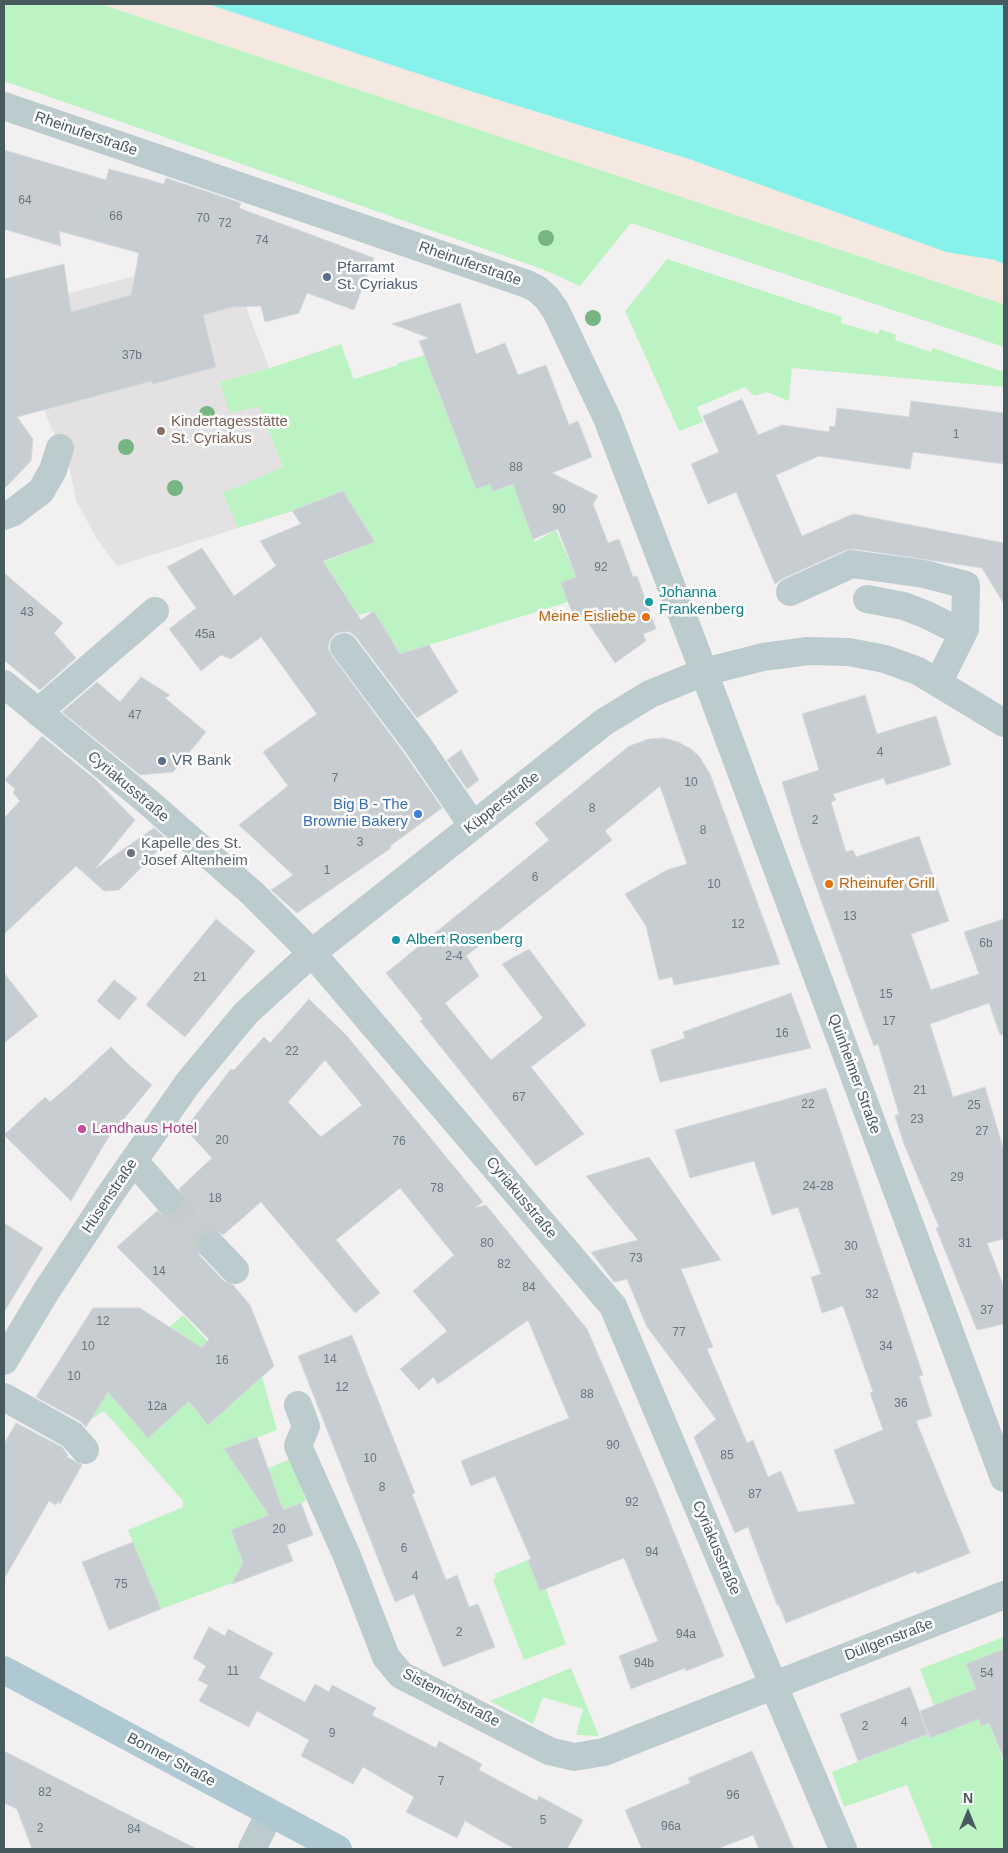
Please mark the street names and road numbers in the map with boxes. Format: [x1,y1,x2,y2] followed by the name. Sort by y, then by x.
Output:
[32,108,140,160] street label: Rheinuferstraße
[416,238,524,290] street label: Rheinuferstraße
[84,748,172,826] street label: Cyriakusstraße
[461,768,543,838] street label: Küpperstraße
[824,1011,884,1137] street label: Quinheimer Straße
[482,1154,560,1242] street label: Cyriakusstraße
[79,1155,141,1237] street label: Hüsenstraße
[688,1498,744,1598] street label: Cyriakusstraße
[842,1615,936,1665] street label: Düllgenstraße
[399,1665,503,1731] street label: Sistemichstraße
[124,1729,218,1791] street label: Bonner Straße

